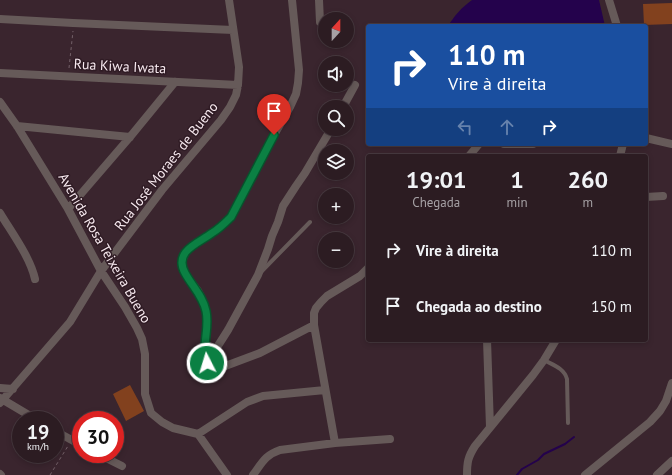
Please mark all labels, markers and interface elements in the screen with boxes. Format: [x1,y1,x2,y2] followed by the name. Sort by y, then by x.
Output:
[318,12,354,48] north arrow
[318,12,354,268] map controls
[448,36,525,73] text: 110 m
[382,40,434,92] icon: right
[73,55,167,77] street label: Rua Kiwa Iwata
[318,56,354,92] button: sound
[448,72,546,95] text: Vire à direita
[257,94,291,135] pin
[110,98,222,234] street label: Rua José Moraes de Bueno
[263,100,285,122] icon: arrive
[318,100,354,136] button: search
[454,116,476,138] icon: left
[496,116,518,138] icon: ahead
[538,116,560,138] icon: right
[318,144,354,180] button: layers
[406,164,467,195] text: 19:01
[510,164,524,195] text: 1
[567,164,608,195] text: 260
[55,170,155,326] street label: Avenida Rosa Teixeira Bueno
[318,188,354,224] button: +
[412,194,460,211] text: Chegada
[506,194,528,211] text: min
[583,194,593,211] text: m
[318,232,354,268] button: −
[382,239,404,261] icon: right
[416,241,499,260] text: Vire à direita
[591,241,632,260] text: 110 m
[382,295,404,317] icon: arrive
[416,297,542,316] text: Chegada ao destino
[591,297,632,316] text: 150 m
[186,342,228,384] position arrow
[72,411,124,463] speed limit sign: 30
[27,419,49,445] text: 19
[27,440,49,453] text: km/h

